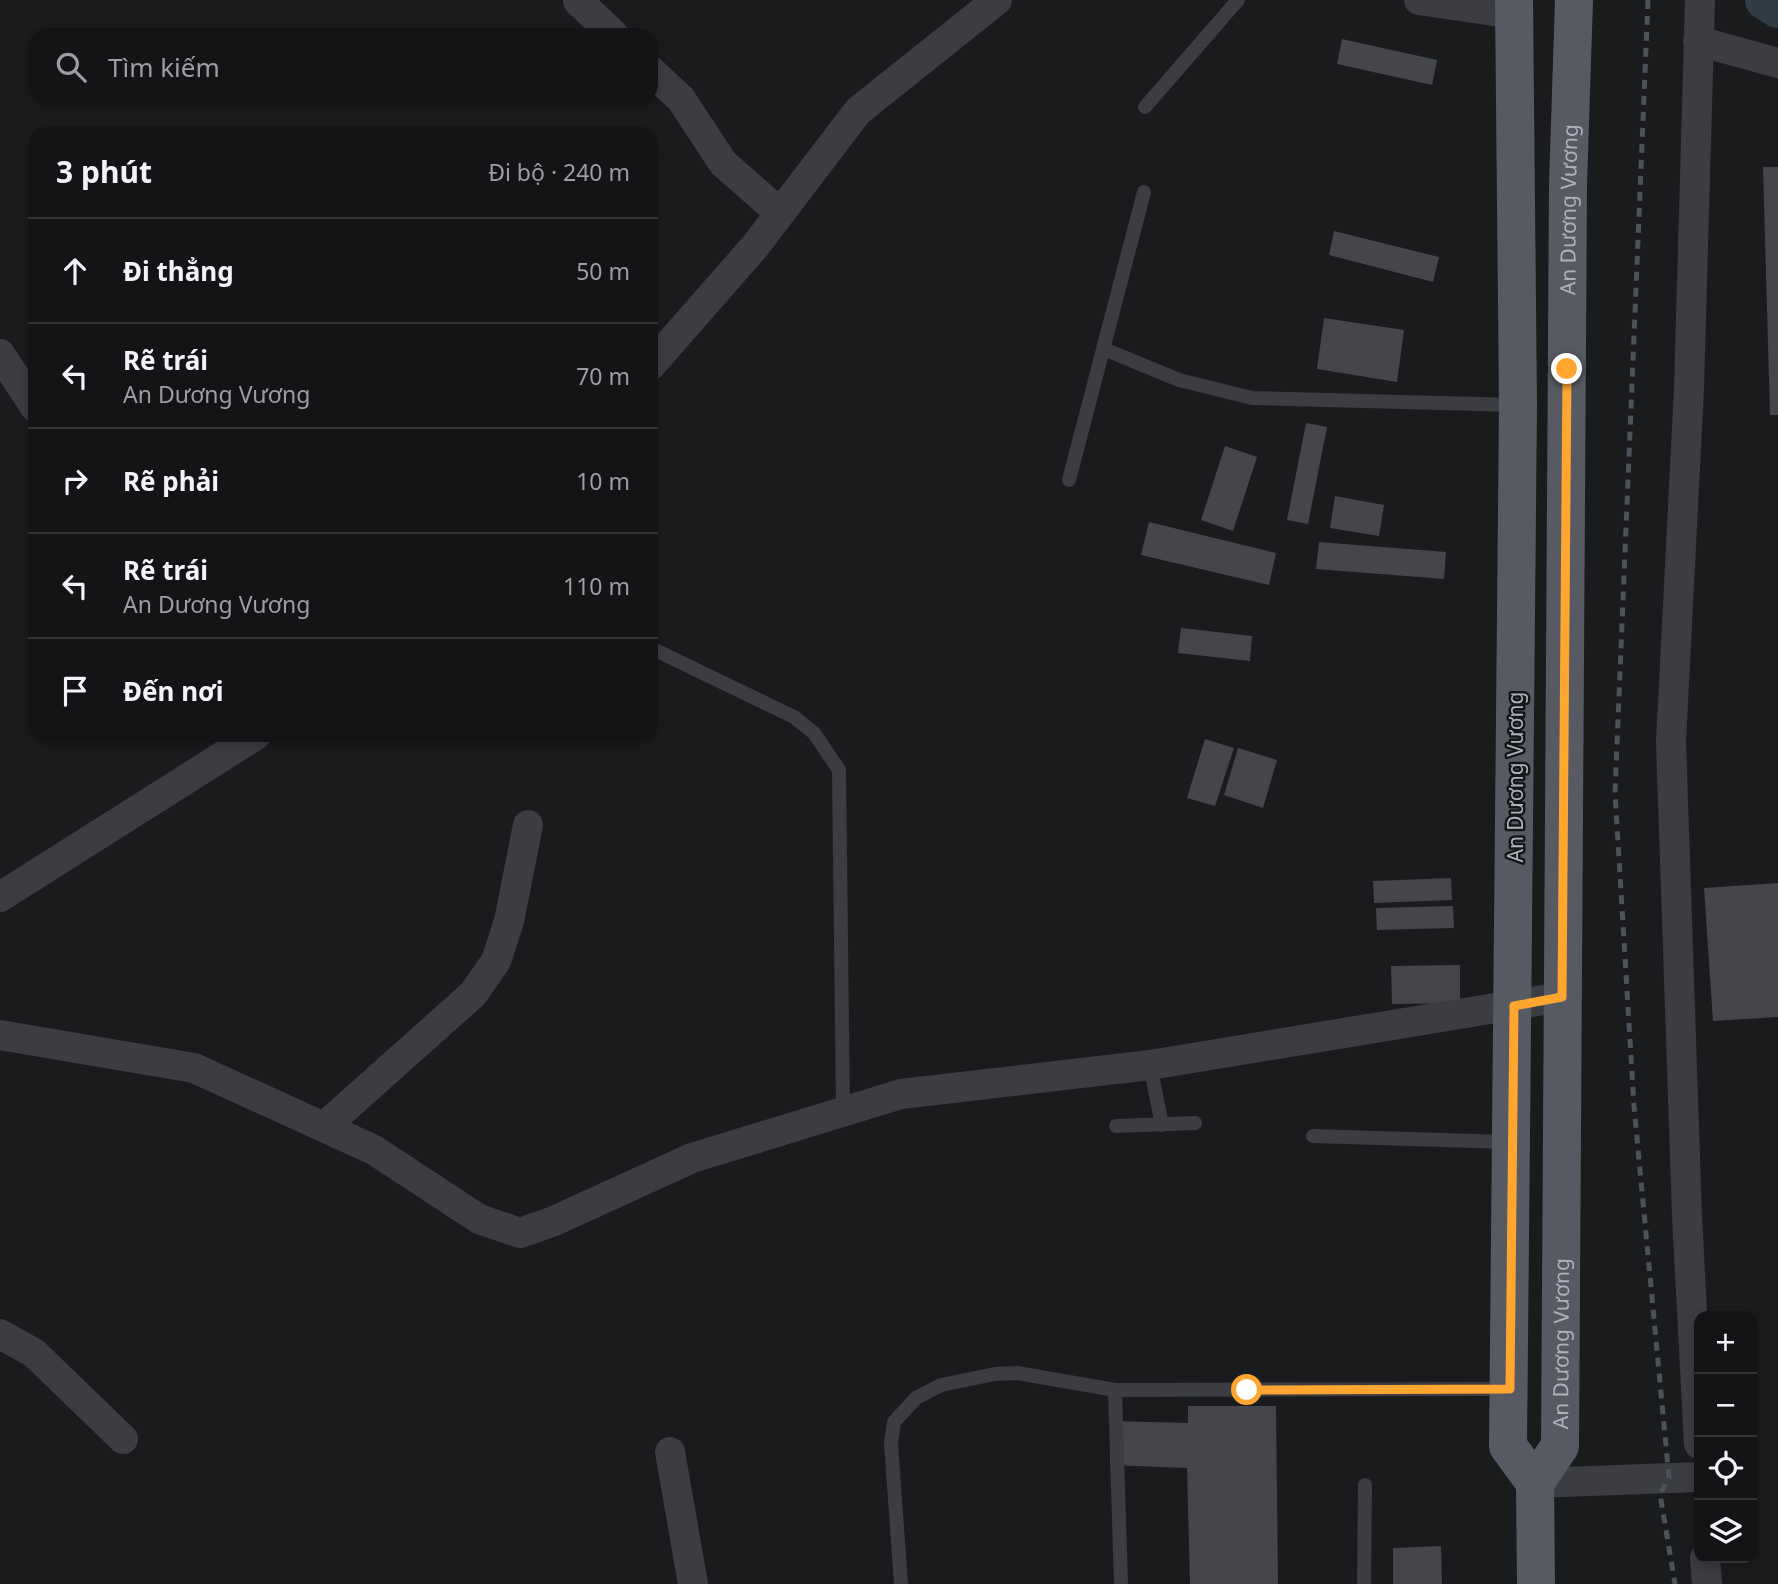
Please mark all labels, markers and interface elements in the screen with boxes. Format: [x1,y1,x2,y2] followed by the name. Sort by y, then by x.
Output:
[28,28,658,105] search box
[52,48,90,86] icon: search
[108,49,220,85] text: Tìm kiếm
[1553,124,1584,295] street label: An Dương Vương
[56,151,152,192] text: 3 phút
[488,156,630,188] text: Đi bộ · 240 m
[56,252,94,290] icon: ahead
[123,253,234,289] text: Đi thẳng
[576,255,630,287] text: 50 m
[123,342,208,378] text: Rẽ trái
[1551,353,1582,384] route end
[56,357,94,395] icon: left
[576,360,630,392] text: 70 m
[123,378,310,410] text: An Dương Vương
[56,462,94,500] icon: right
[123,463,219,499] text: Rẽ phải
[576,465,630,497] text: 10 m
[123,552,208,588] text: Rẽ trái
[56,567,94,605] icon: left
[563,570,630,602] text: 110 m
[123,588,310,620] text: An Dương Vương
[56,672,94,710] icon: arrive
[123,673,224,709] text: Đến nơi
[1501,691,1529,863] street label: An Dương Vương
[1546,1258,1575,1429] street label: An Dương Vương
[1694,1311,1757,1563] map controls
[1694,1311,1757,1374] button: +
[1231,1374,1262,1405] route start
[1694,1374,1757,1437] button: −
[1694,1437,1757,1500] button: locate
[1694,1500,1757,1563] button: layers

